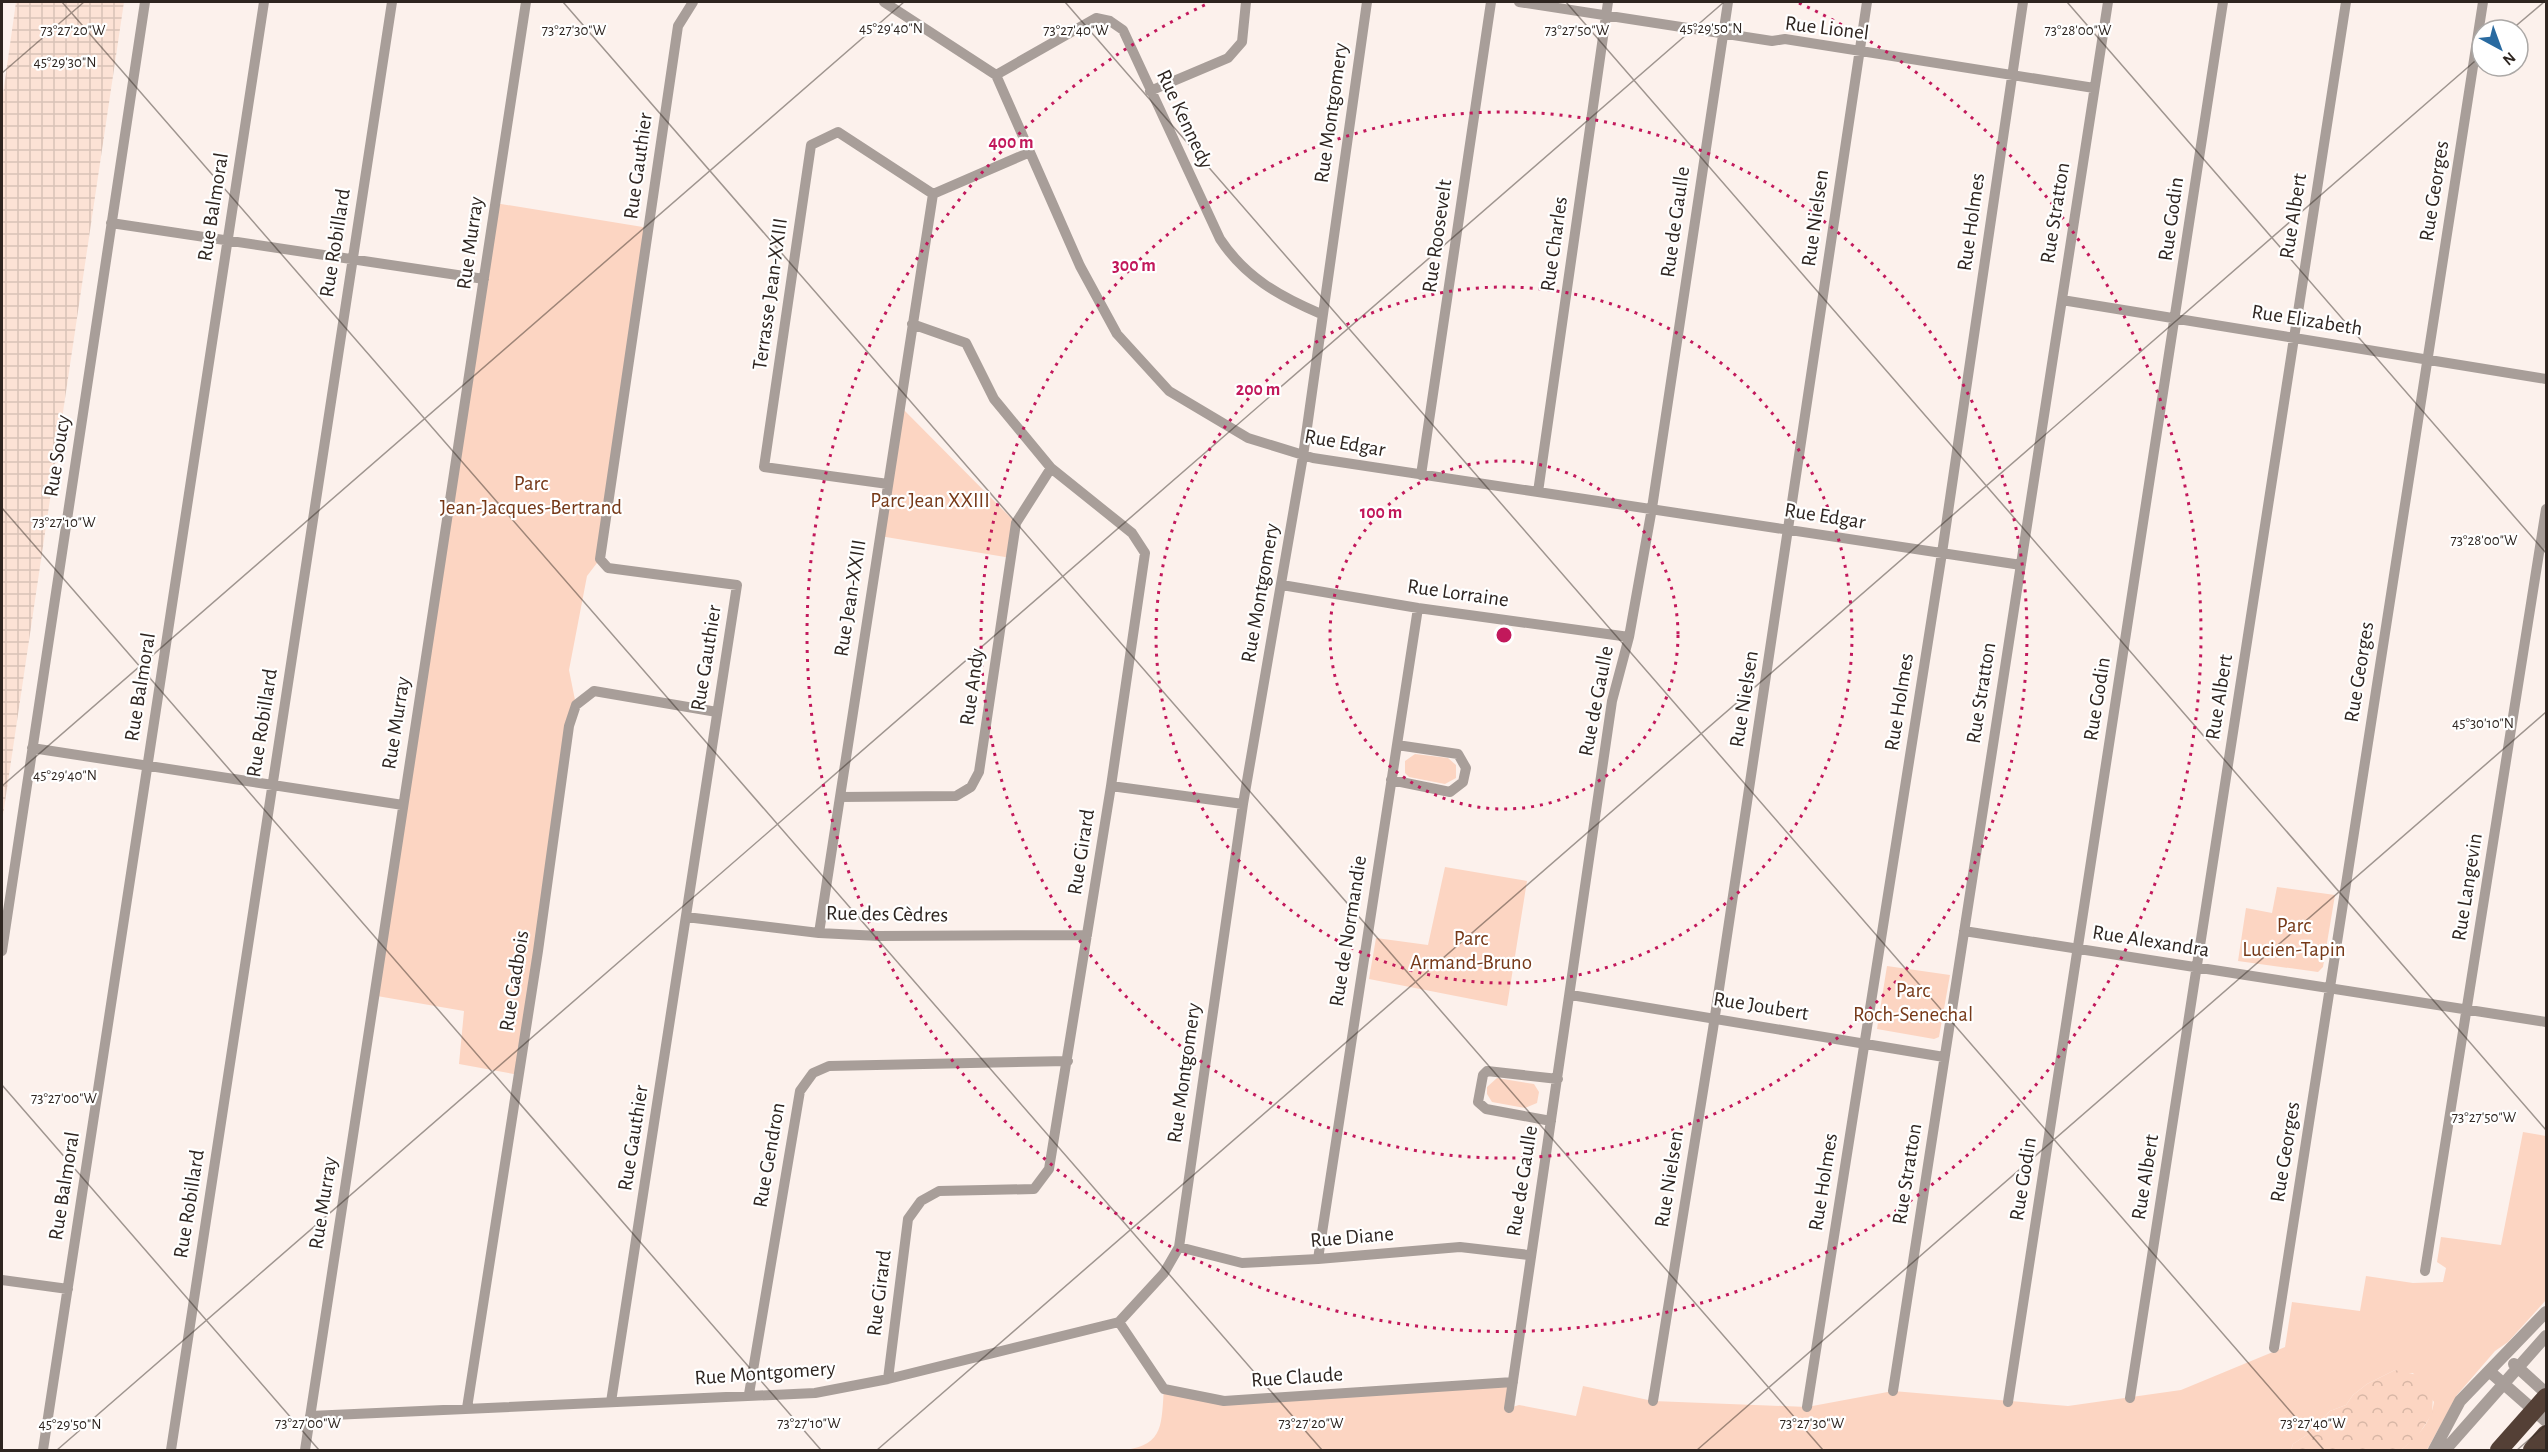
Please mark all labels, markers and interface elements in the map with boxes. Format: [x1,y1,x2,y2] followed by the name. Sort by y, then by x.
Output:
[1784,12,1870,44] street label: Rue Lionel
[2470,18,2530,78] north arrow
[859,21,923,36] text: 45°29'40"N
[1680,21,1742,36] text: 45°29'50"N
[41,23,106,38] text: 73°27'20"W
[542,23,607,38] text: 73°27'30"W
[1043,23,1109,38] text: 73°27'40"W
[1545,23,1610,38] text: 73°27'50"W
[2045,23,2112,38] text: 73°28'00"W
[1311,42,1351,184] street label: Rue Montgomery
[2500,49,2519,68] text: N
[34,55,96,70] text: 45°29'30"N
[1153,66,1217,172] street label: Rue Kennedy
[620,111,656,220] street label: Rue Gauthier
[988,134,1034,152] text: 400 m
[2416,139,2452,243] street label: Rue Georges
[194,151,232,263] street label: Rue Balmoral
[2037,161,2073,265] street label: Rue Stratton
[1657,165,1693,279] street label: Rue de Gaulle
[1798,168,1832,268] street label: Rue Nielsen
[2276,171,2310,260] street label: Rue Albert
[1954,172,1988,272] street label: Rue Holmes
[2155,176,2187,262] street label: Rue Godin
[1419,178,1455,294] street label: Rue Roosevelt
[316,187,354,299] street label: Rue Robillard
[453,195,487,291] street label: Rue Murray
[1537,195,1571,293] street label: Rue Charles
[749,217,791,371] street label: Terrasse Jean-XXIII
[1112,257,1156,275] text: 300 m
[2250,301,2364,339] street label: Rue Elizabeth
[1236,381,1280,399] text: 200 m
[40,414,74,498] street label: Rue Soucy
[1303,426,1387,460] street label: Rue Edgar
[440,473,622,518] park label: Parc Jean-Jacques-Bertrand
[870,490,990,511] park label: Parc Jean XXIII
[1783,499,1867,533] street label: Rue Edgar
[1360,504,1402,522] text: 100 m
[32,515,96,530] text: 73°27'10"W
[1237,522,1283,664] street label: Rue Montgomery
[2451,533,2518,548] text: 73°28'00"W
[830,538,870,658] street label: Rue Jean-XXIII
[1406,575,1510,611] street label: Rue Lorraine
[687,603,725,713] street label: Rue Gauthier
[2341,620,2377,724] street label: Rue Georges
[1494,625,1514,645] centre of rings
[121,631,159,743] street label: Rue Balmoral
[1963,641,1999,745] street label: Rue Stratton
[1575,644,1617,758] street label: Rue de Gaulle
[956,647,988,727] street label: Rue Andy
[1726,649,1762,749] street label: Rue Nielsen
[1881,652,1917,752] street label: Rue Holmes
[2202,652,2236,741] street label: Rue Albert
[2080,656,2114,742] street label: Rue Godin
[243,667,281,779] street label: Rue Robillard
[378,675,414,771] street label: Rue Murray
[2452,716,2514,731] text: 45°30'10"N
[33,768,97,783] text: 45°29'40"N
[1064,808,1098,896] street label: Rue Girard
[2448,832,2486,942] street label: Rue Langevin
[1326,854,1370,1008] street label: Rue de Normandie
[826,902,948,926] street label: Rue des Cèdres
[2242,915,2346,960] park label: Parc Lucien-Tapin
[2091,921,2211,961] street label: Rue Alexandra
[1410,928,1532,973] park label: Parc Armand-Bruno
[496,929,532,1033] street label: Rue Gadbois
[1853,980,1973,1025] park label: Parc Roch-Senechal
[1712,988,1810,1024] street label: Rue Joubert
[1164,1002,1204,1144] street label: Rue Montgomery
[614,1083,652,1193] street label: Rue Gauthier
[31,1091,98,1106] text: 73°27'00"W
[2267,1100,2303,1204] street label: Rue Georges
[749,1101,789,1209] street label: Rue Gendron
[2452,1110,2517,1125] text: 73°27'50"W
[1889,1122,1925,1226] street label: Rue Stratton
[1503,1124,1541,1238] street label: Rue de Gaulle
[1651,1129,1687,1229] street label: Rue Nielsen
[45,1130,83,1242] street label: Rue Balmoral
[1805,1132,1841,1232] street label: Rue Holmes
[2128,1132,2162,1221] street label: Rue Albert
[2006,1136,2040,1222] street label: Rue Godin
[170,1148,208,1260] street label: Rue Robillard
[305,1155,341,1251] street label: Rue Murray
[1309,1223,1395,1251] street label: Rue Diane
[863,1249,895,1337] street label: Rue Girard
[694,1358,836,1388] street label: Rue Montgomery
[1250,1363,1344,1391] street label: Rue Claude
[275,1416,342,1431] text: 73°27'00"W
[777,1416,841,1431] text: 73°27'10"W
[1279,1416,1344,1431] text: 73°27'20"W
[1780,1416,1845,1431] text: 73°27'30"W
[2280,1416,2346,1431] text: 73°27'40"W
[39,1417,101,1432] text: 45°29'50"N

